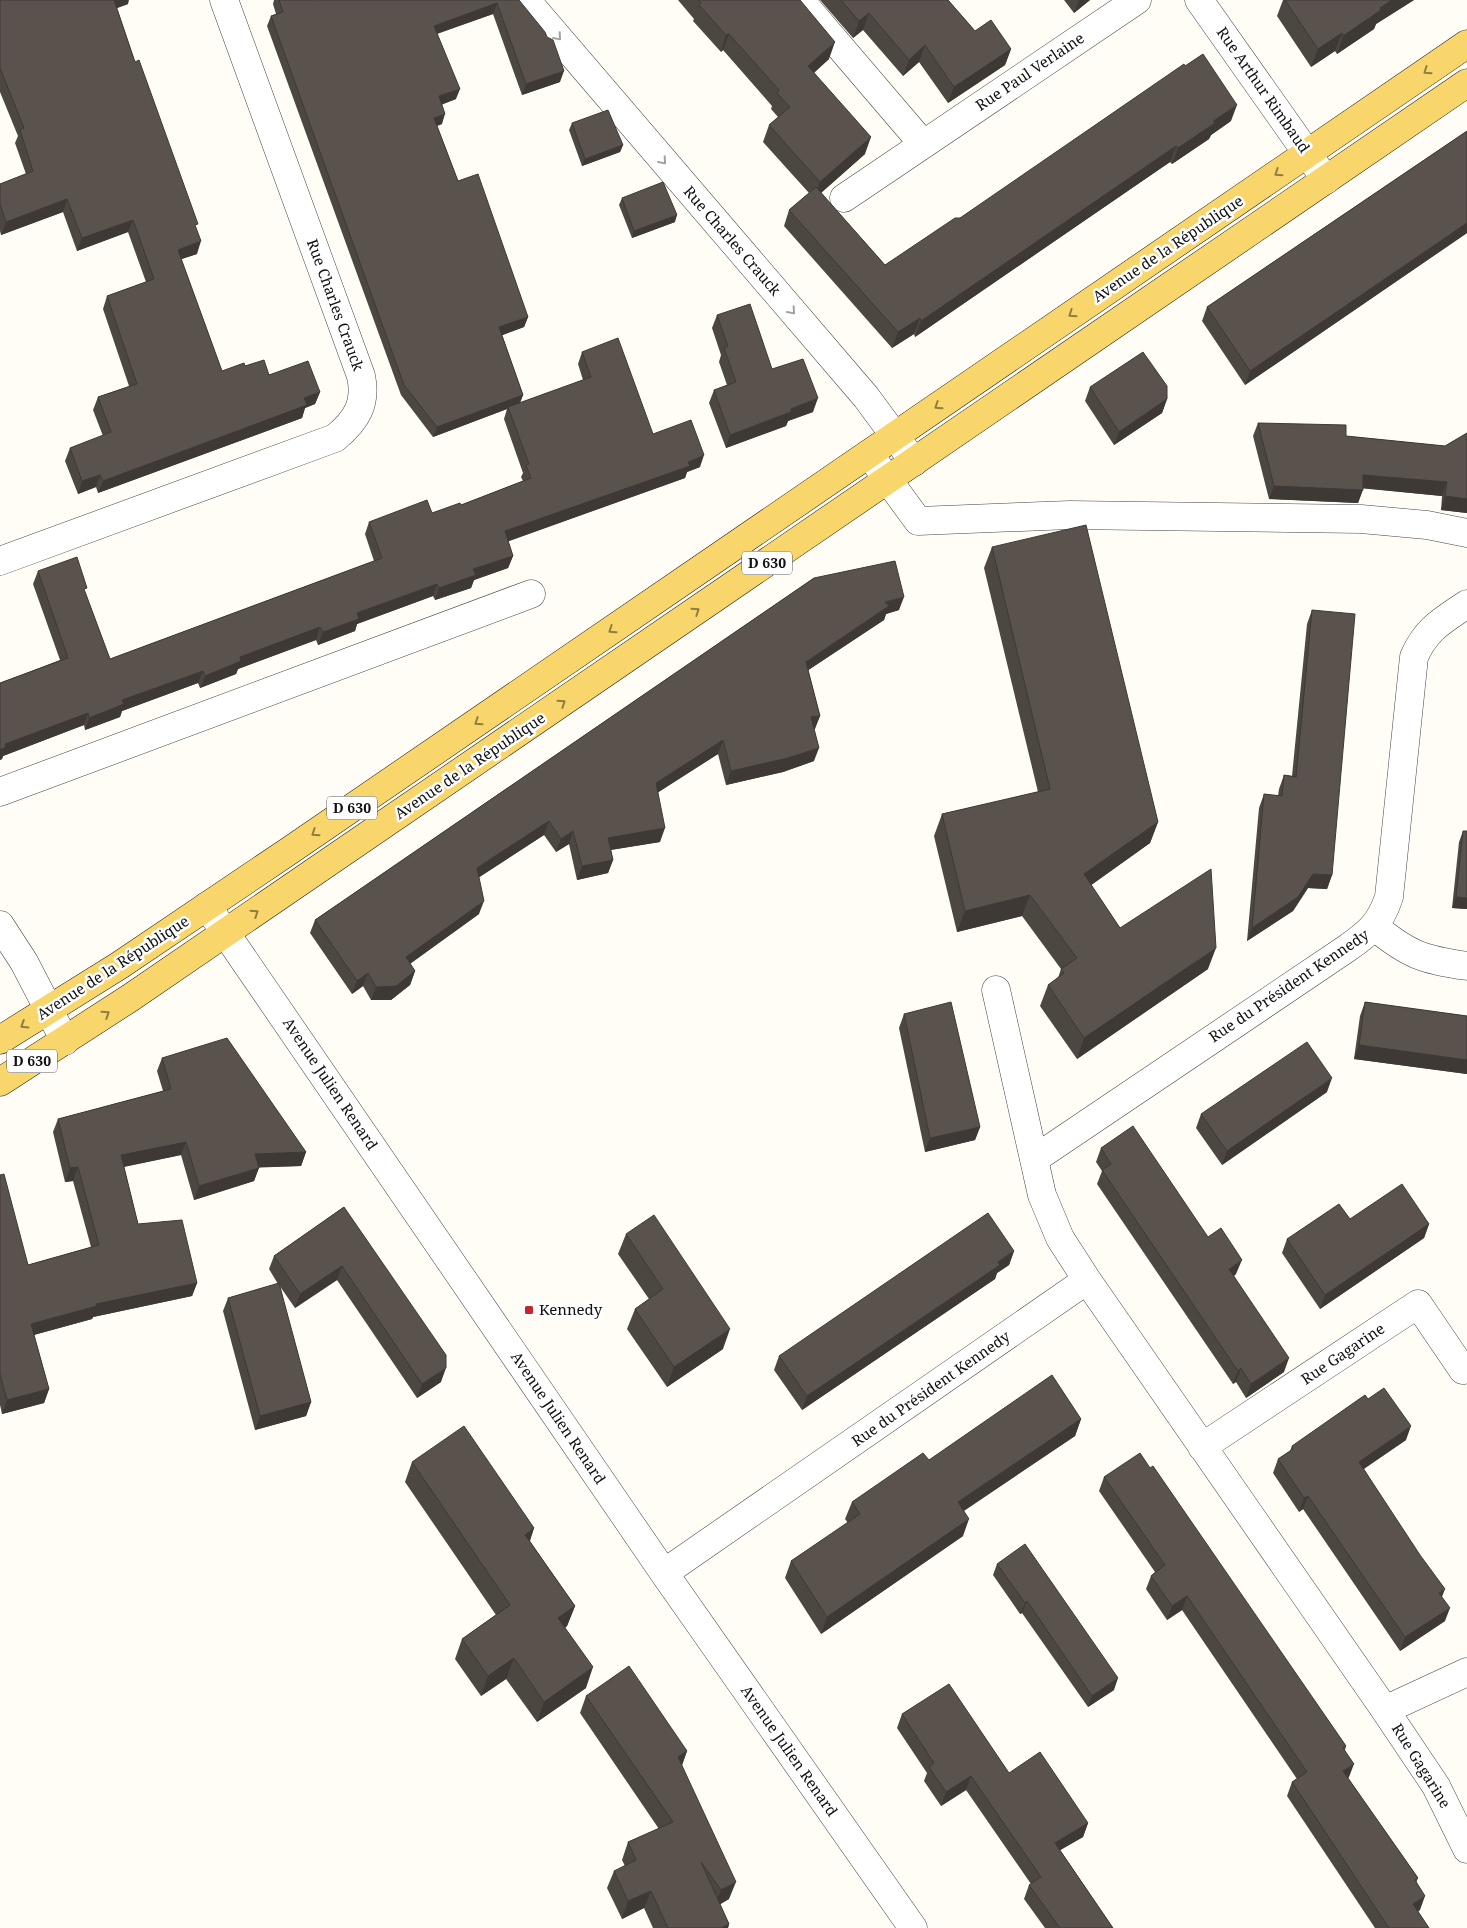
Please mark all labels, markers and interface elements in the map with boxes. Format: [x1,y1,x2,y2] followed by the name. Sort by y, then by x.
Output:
[1213,22,1315,156] street label: Rue Arthur Rimbaud
[971,27,1088,115] street label: Rue Paul Verlaine
[552,31,560,40] one-way arrow
[1423,65,1433,74] one-way arrow
[658,155,667,164] one-way arrow
[1274,167,1284,176] one-way arrow
[680,181,786,300] street label: Rue Charles Crauck
[1088,190,1247,306] street label: Avenue de la République
[303,236,369,374] street label: Rue Charles Crauck
[786,305,795,314] one-way arrow
[1068,308,1077,318] one-way arrow
[934,400,943,410] one-way arrow
[742,552,792,574] road number: D 630
[690,608,700,617] one-way arrow
[608,624,618,633] one-way arrow
[556,700,566,709] one-way arrow
[390,707,549,823] street label: Avenue de la République
[475,716,484,725] one-way arrow
[327,796,377,820] road number: D 630
[312,827,321,837] one-way arrow
[33,910,192,1024] street label: Avenue de la République
[249,910,259,919] one-way arrow
[1204,924,1373,1046] street label: Rue du Président Kennedy
[100,1011,109,1020] one-way arrow
[279,1013,383,1154] street label: Avenue Julien Renard
[21,1019,30,1029] one-way arrow
[7,1050,57,1072] road number: D 630
[539,1299,603,1319] place label: Kennedy
[523,1304,535,1316] marker: Kennedy
[1297,1318,1388,1388] street label: Rue Gagarine
[847,1325,1014,1451] street label: Rue du Président Kennedy
[507,1347,611,1488] street label: Avenue Julien Renard
[737,1681,843,1820] street label: Avenue Julien Renard
[1388,1719,1456,1812] street label: Rue Gagarine

